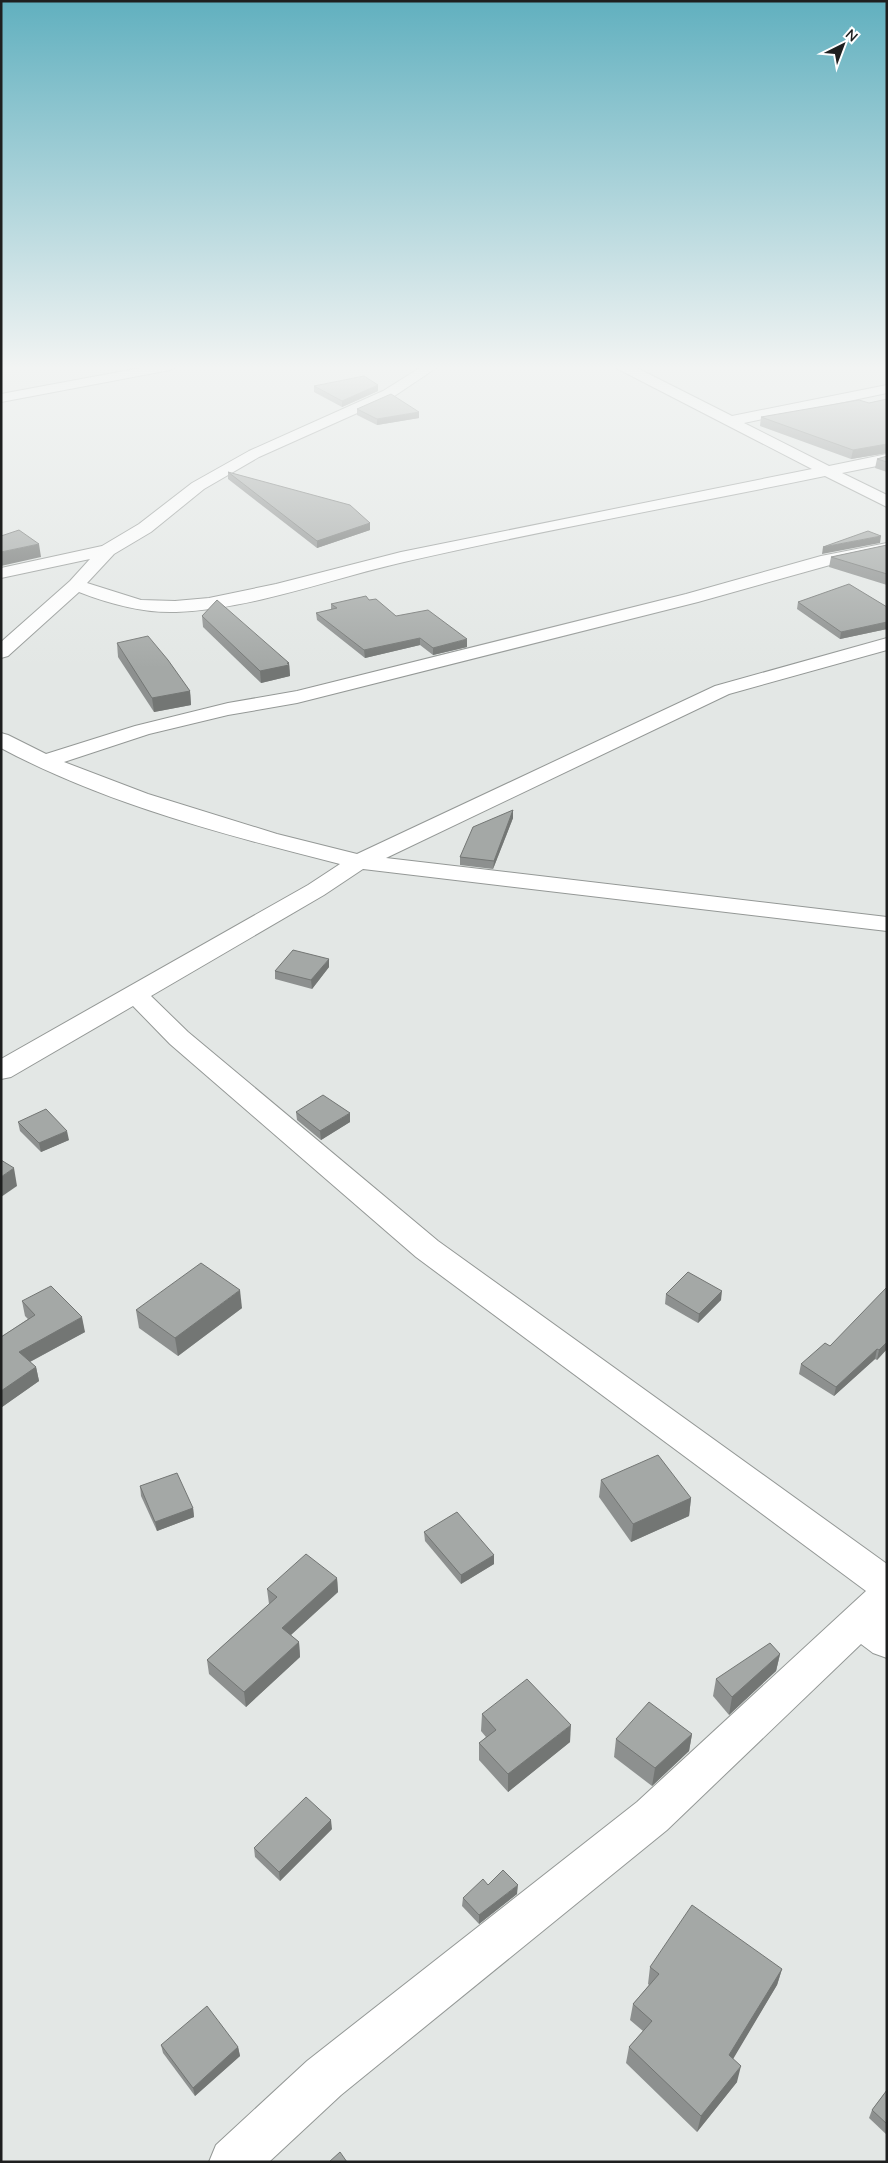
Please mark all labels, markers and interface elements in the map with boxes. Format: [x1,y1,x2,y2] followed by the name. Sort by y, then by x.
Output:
[818,20,868,70] north arrow
[842,25,862,46] text: N

